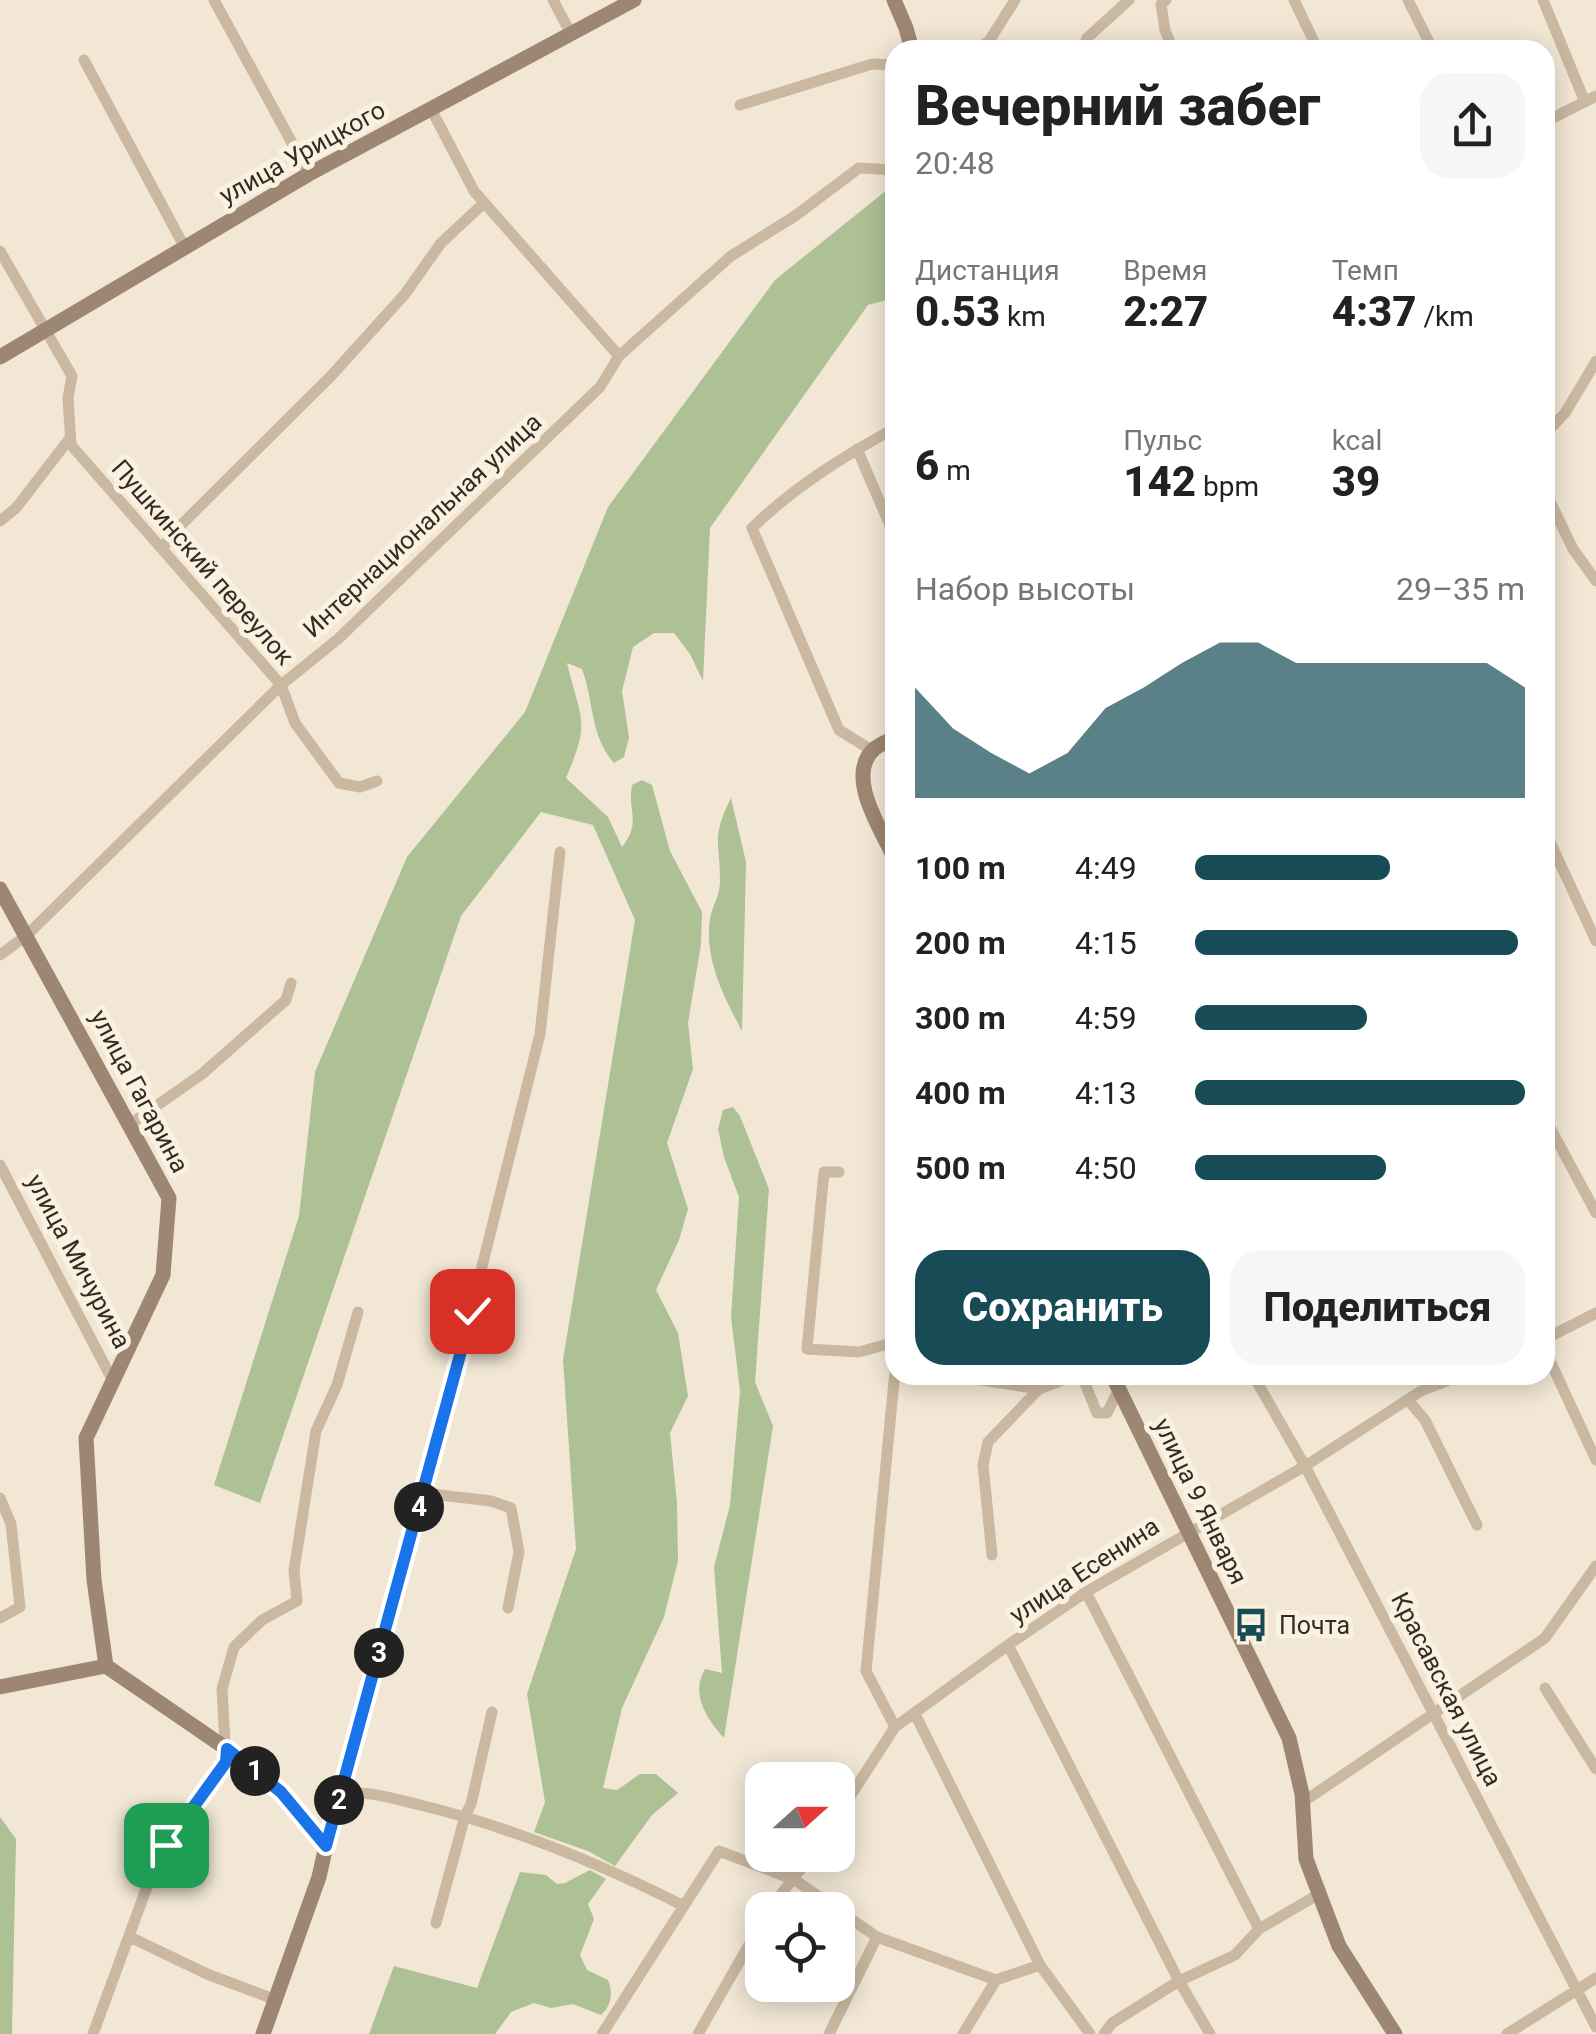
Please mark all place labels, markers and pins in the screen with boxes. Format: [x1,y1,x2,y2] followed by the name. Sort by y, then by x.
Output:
[430,1269,515,1354] pin
[394,1482,444,1532] pin: 4
[1232,1606,1270,1644] bus stop icon: Почта
[1279,1611,1350,1640] place label: Почта
[354,1628,404,1678] pin: 3
[230,1746,280,1796] pin: 1
[314,1775,364,1825] pin: 2
[124,1803,209,1888] pin

